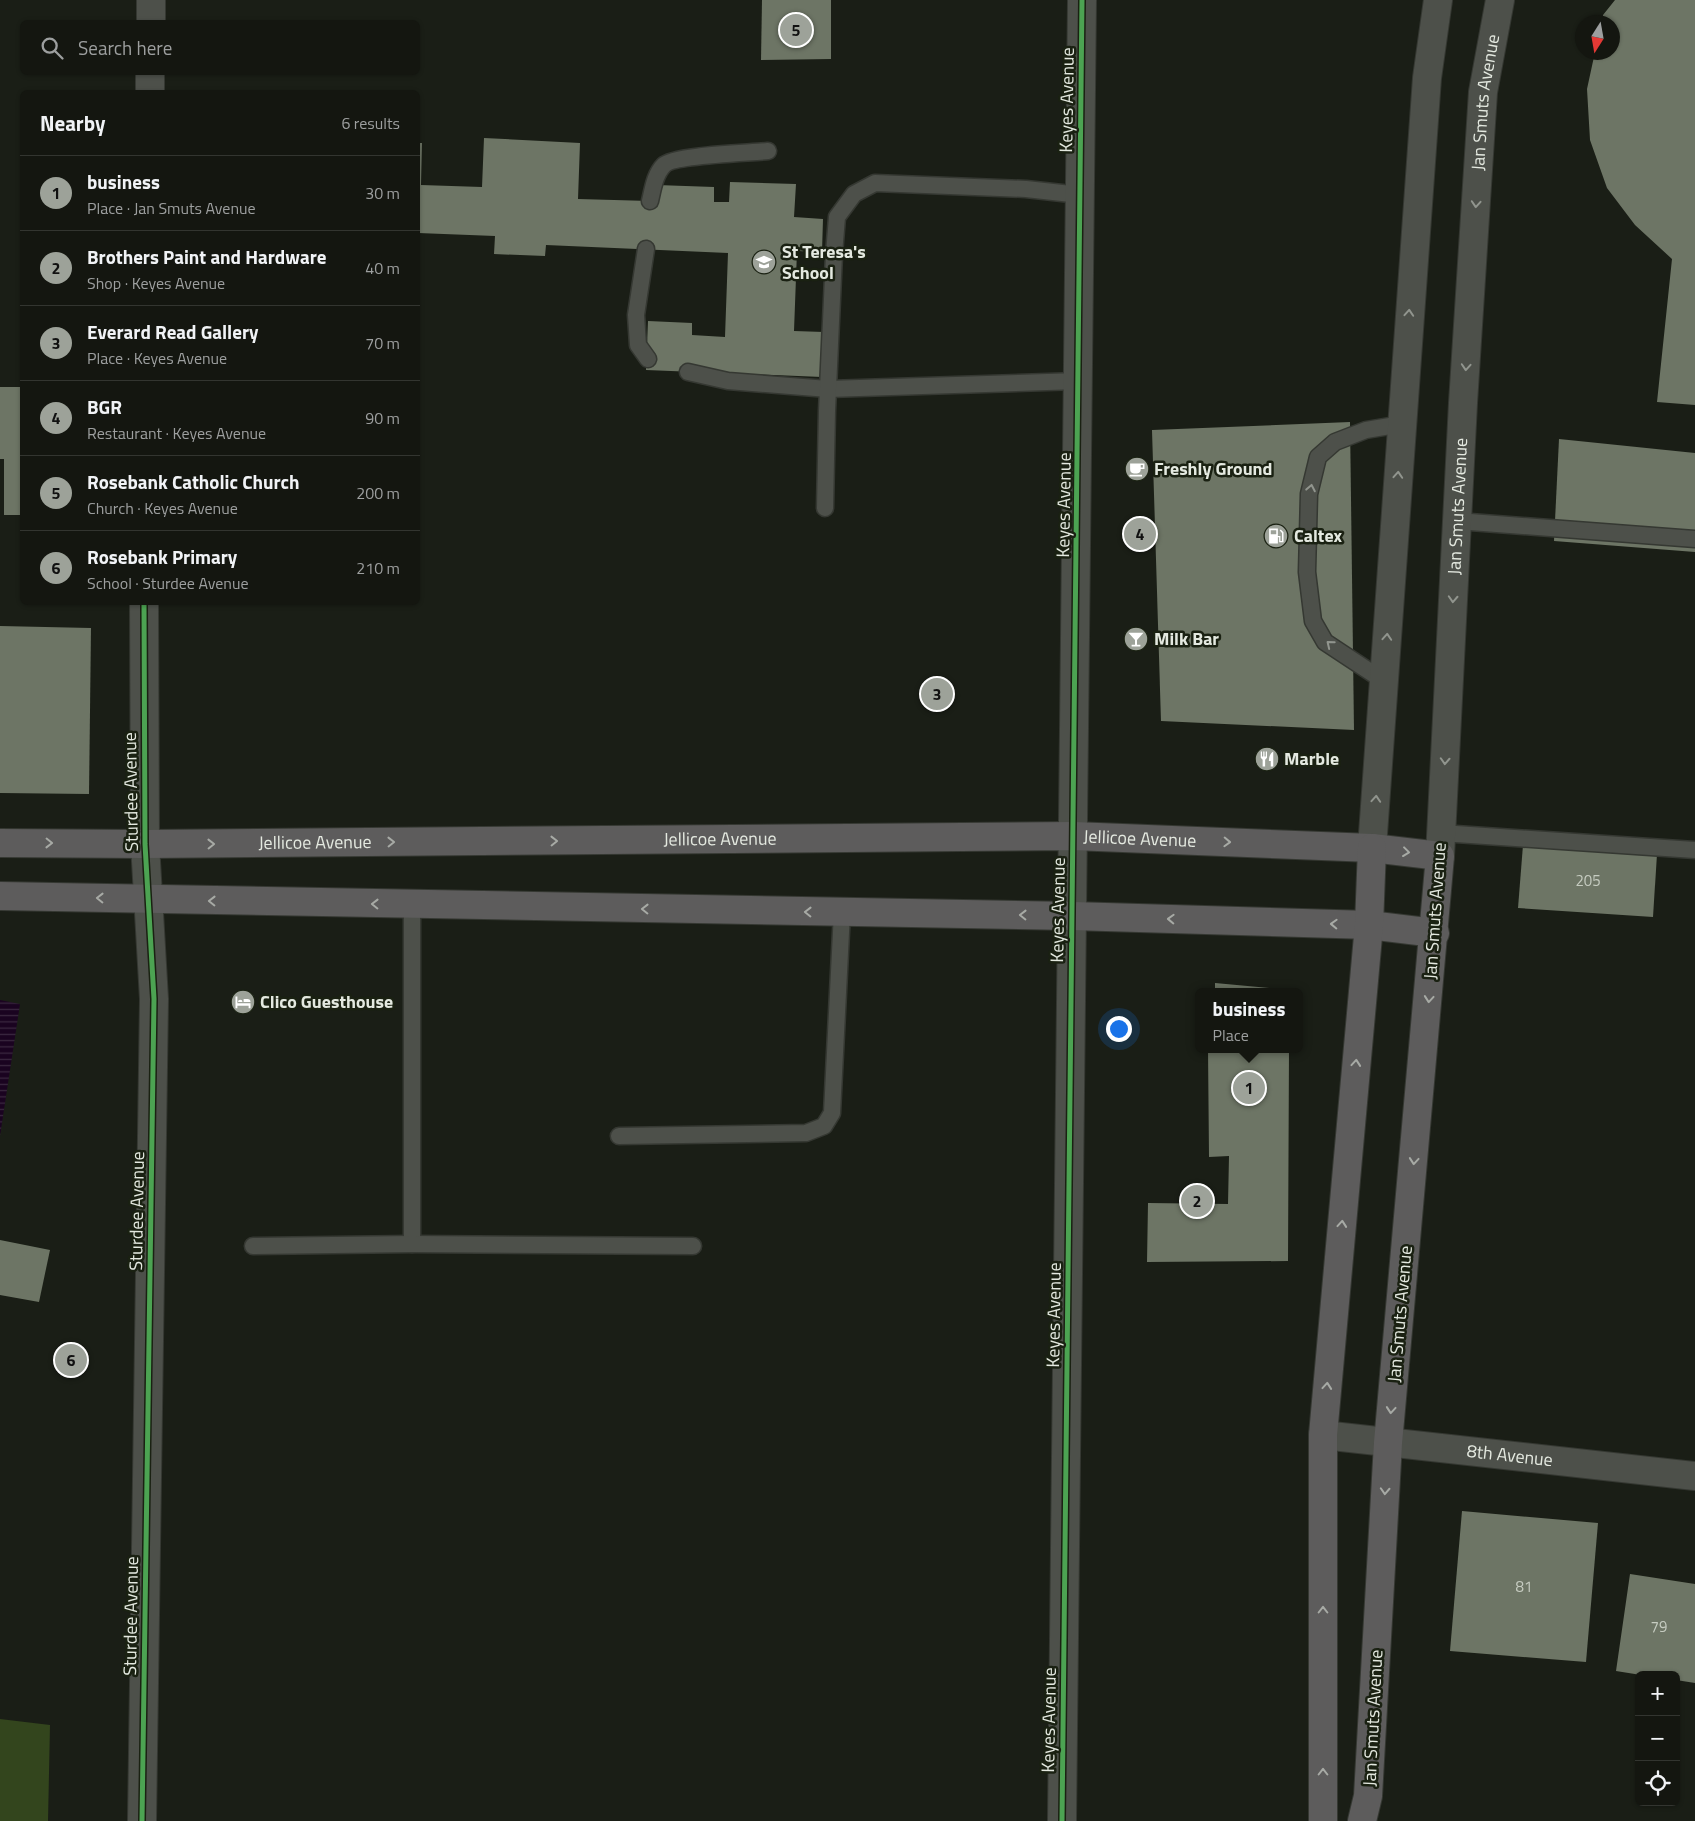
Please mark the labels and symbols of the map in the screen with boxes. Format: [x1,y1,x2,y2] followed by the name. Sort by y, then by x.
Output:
[780,11,812,49] pin: 5
[1575,15,1620,60] north arrow
[1464,32,1506,172] street label: Jan Smuts Avenue
[1052,47,1081,153] street label: Keyes Avenue
[1470,201,1481,209] one-way arrow
[782,238,866,286] place label: St Teresa's School
[751,249,777,275] school or university icon: St Teresa's School
[1404,309,1415,317] one-way arrow
[1460,363,1471,371] one-way arrow
[1440,437,1474,576] street label: Jan Smuts Avenue
[1049,452,1078,558] street label: Keyes Avenue
[1154,455,1272,482] place label: Freshly Ground
[1124,456,1150,482] cafe icon: Freshly Ground
[1393,471,1404,479] one-way arrow
[1305,483,1316,492] one-way arrow
[1124,515,1156,553] pin: 4
[1294,522,1343,549] place label: Caltex
[1263,523,1289,549] fuel station icon: Caltex
[1448,595,1459,603] one-way arrow
[1154,625,1219,652] place label: Milk Bar
[1123,626,1149,652] bar icon: Milk Bar
[1382,633,1393,641] one-way arrow
[1326,640,1335,649] one-way arrow
[921,675,953,713] pin: 3
[116,732,145,852] street label: Sturdee Avenue
[1284,745,1339,772] place label: Marble
[1254,746,1280,772] restaurant icon: Marble
[1439,757,1450,765] one-way arrow
[1370,795,1381,803] one-way arrow
[1083,822,1197,854] street label: Jellicoe Avenue
[663,825,777,853] street label: Jellicoe Avenue
[258,828,372,856] street label: Jellicoe Avenue
[550,835,558,846] one-way arrow
[388,837,395,847] one-way arrow
[1223,837,1231,847] one-way arrow
[45,838,53,848] one-way arrow
[208,839,215,849] one-way arrow
[1416,842,1453,980] street label: Jan Smuts Avenue
[1403,846,1411,857] one-way arrow
[1043,857,1072,963] street label: Keyes Avenue
[1575,869,1601,892] house number: 205
[96,893,104,904] one-way arrow
[208,896,216,906] one-way arrow
[370,898,378,909] one-way arrow
[641,904,649,914] one-way arrow
[804,906,812,917] one-way arrow
[1019,910,1027,921] one-way arrow
[1167,914,1175,925] one-way arrow
[1329,919,1337,930] one-way arrow
[260,988,393,1015] place label: Clico Guesthouse
[230,989,256,1015] hotel icon: Clico Guesthouse
[1423,995,1434,1003] one-way arrow
[1106,1016,1132,1042] your location
[1351,1058,1362,1066] one-way arrow
[1233,1069,1265,1107] pin: 1
[122,1151,151,1271] street label: Sturdee Avenue
[1409,1157,1420,1165] one-way arrow
[1181,1182,1213,1220] pin: 2
[1336,1220,1347,1228] one-way arrow
[1380,1244,1419,1383] street label: Jan Smuts Avenue
[1039,1262,1068,1368] street label: Keyes Avenue
[55,1341,87,1379] pin: 6
[1321,1382,1332,1390] one-way arrow
[1386,1406,1397,1414] one-way arrow
[1466,1437,1554,1473] street label: 8th Avenue
[1380,1488,1391,1496] one-way arrow
[116,1556,145,1676] street label: Sturdee Avenue
[1516,1575,1532,1598] house number: 81
[1318,1606,1328,1614] one-way arrow
[1651,1615,1667,1638] house number: 79
[1355,1649,1390,1787] street label: Jan Smuts Avenue
[1034,1667,1063,1773] street label: Keyes Avenue
[1318,1768,1328,1776] one-way arrow

